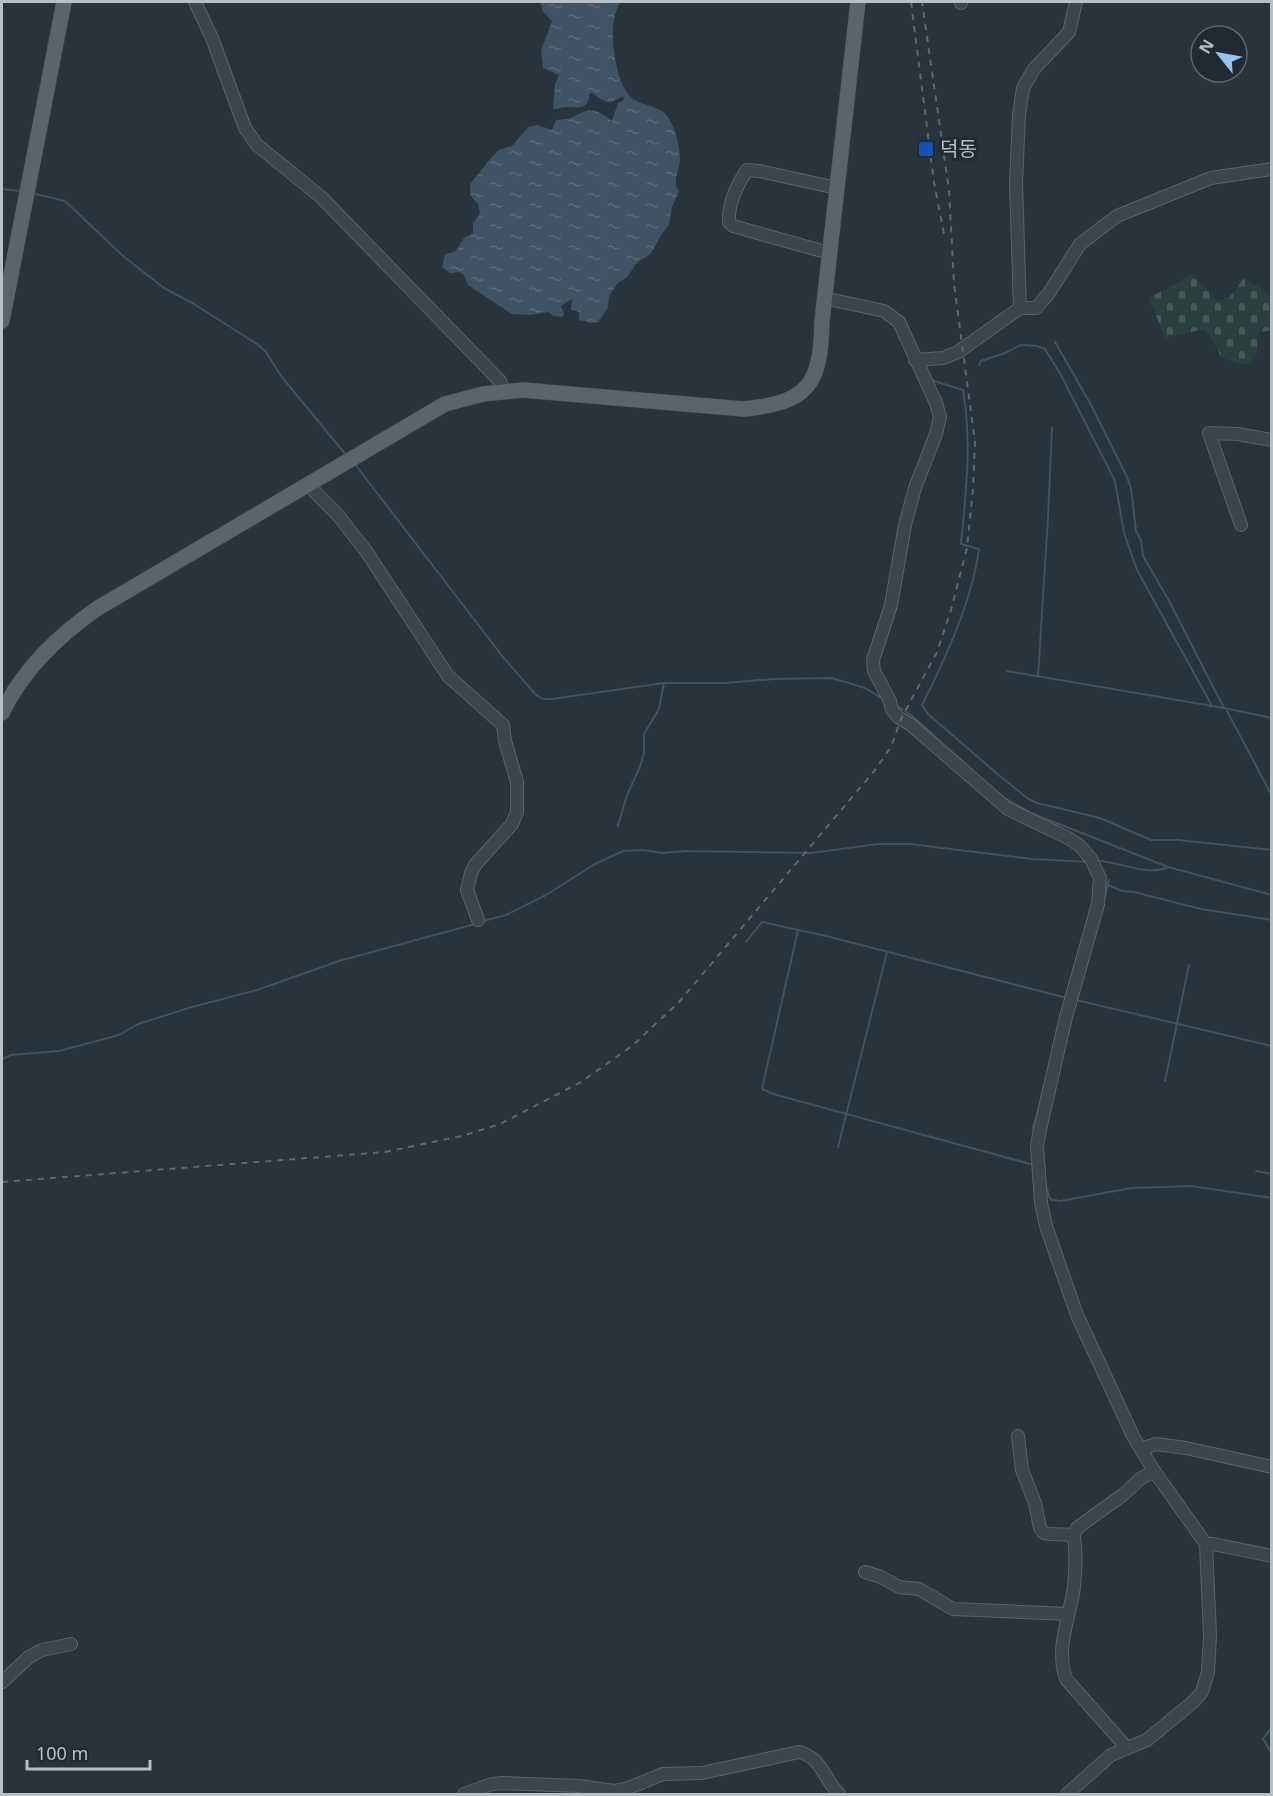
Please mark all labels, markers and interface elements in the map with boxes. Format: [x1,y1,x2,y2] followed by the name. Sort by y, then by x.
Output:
[1189,24,1249,84] north arrow
[1193,35,1219,58] text: N
[940,135,977,162] place label: 덕동
[917,140,935,158] marker: 덕동
[27,1733,150,1771] scale bar
[36,1741,88,1765] text: 100 m

